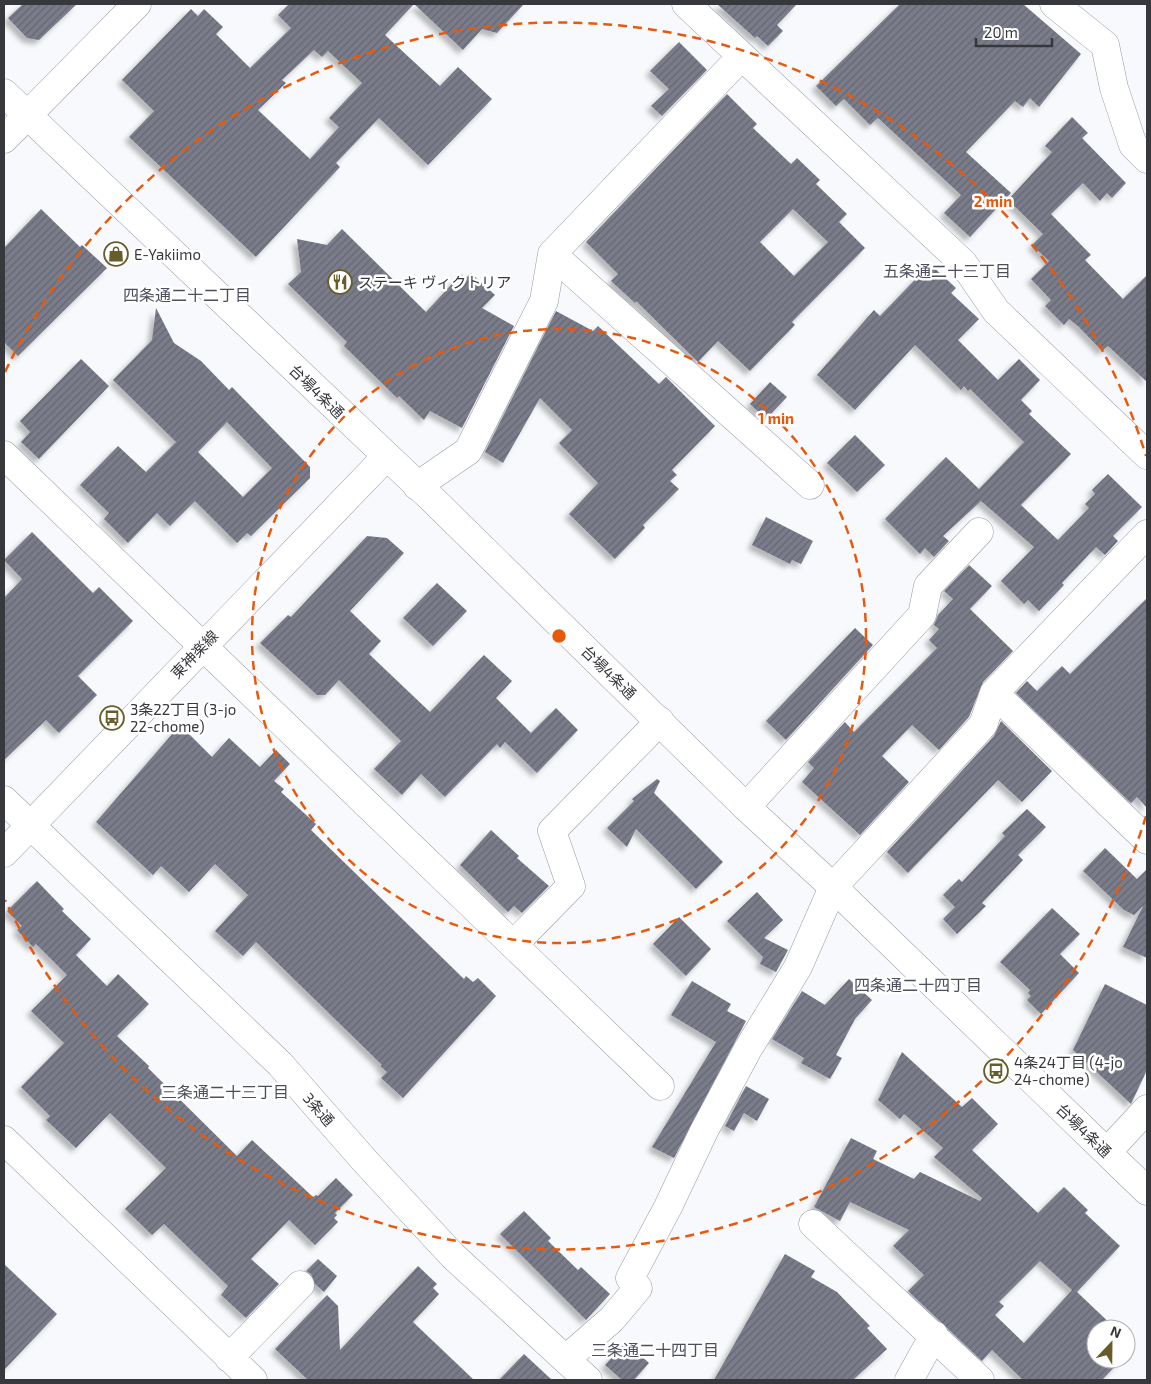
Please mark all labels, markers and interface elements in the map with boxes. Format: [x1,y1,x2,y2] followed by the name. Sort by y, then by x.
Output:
[976,15,1052,47] scale bar
[984,23,1018,41] text: 20 m
[974,192,1012,210] text: 2 min
[103,241,129,267] shop icon: E-Yakiimo
[134,245,201,263] place label: E-Yakiimo
[883,261,1011,280] district label: 五条通二十三丁目
[327,269,353,295] restaurant icon: ステーキ ヴィクトリア
[358,273,511,291] place label: ステーキ ヴィクトリア
[123,285,251,304] district label: 四条通二十二丁目
[286,360,348,422] street label: 台場4条通
[758,409,794,427] text: 1 min
[167,626,221,682] street label: 東神楽線
[550,627,568,645] centre of rings
[578,641,640,703] street label: 台場4条通
[130,700,236,735] place label: 3条22丁目 (3-jo 22-chome)
[99,705,125,731] bus stop icon: 3条22丁目 (3-jo 22-chome)
[854,975,982,994] district label: 四条通二十四丁目
[1014,1053,1123,1088] place label: 4条24丁目 (4-jo 24-chome)
[983,1058,1009,1084] bus stop icon: 4条24丁目 (4-jo 24-chome)
[161,1082,289,1101] district label: 三条通二十三丁目
[300,1089,338,1129] street label: 3条通
[1053,1099,1115,1161] street label: 台場4条通
[1086,1319,1136,1369] north arrow
[1108,1322,1124,1341] text: N
[591,1340,719,1359] district label: 三条通二十四丁目

